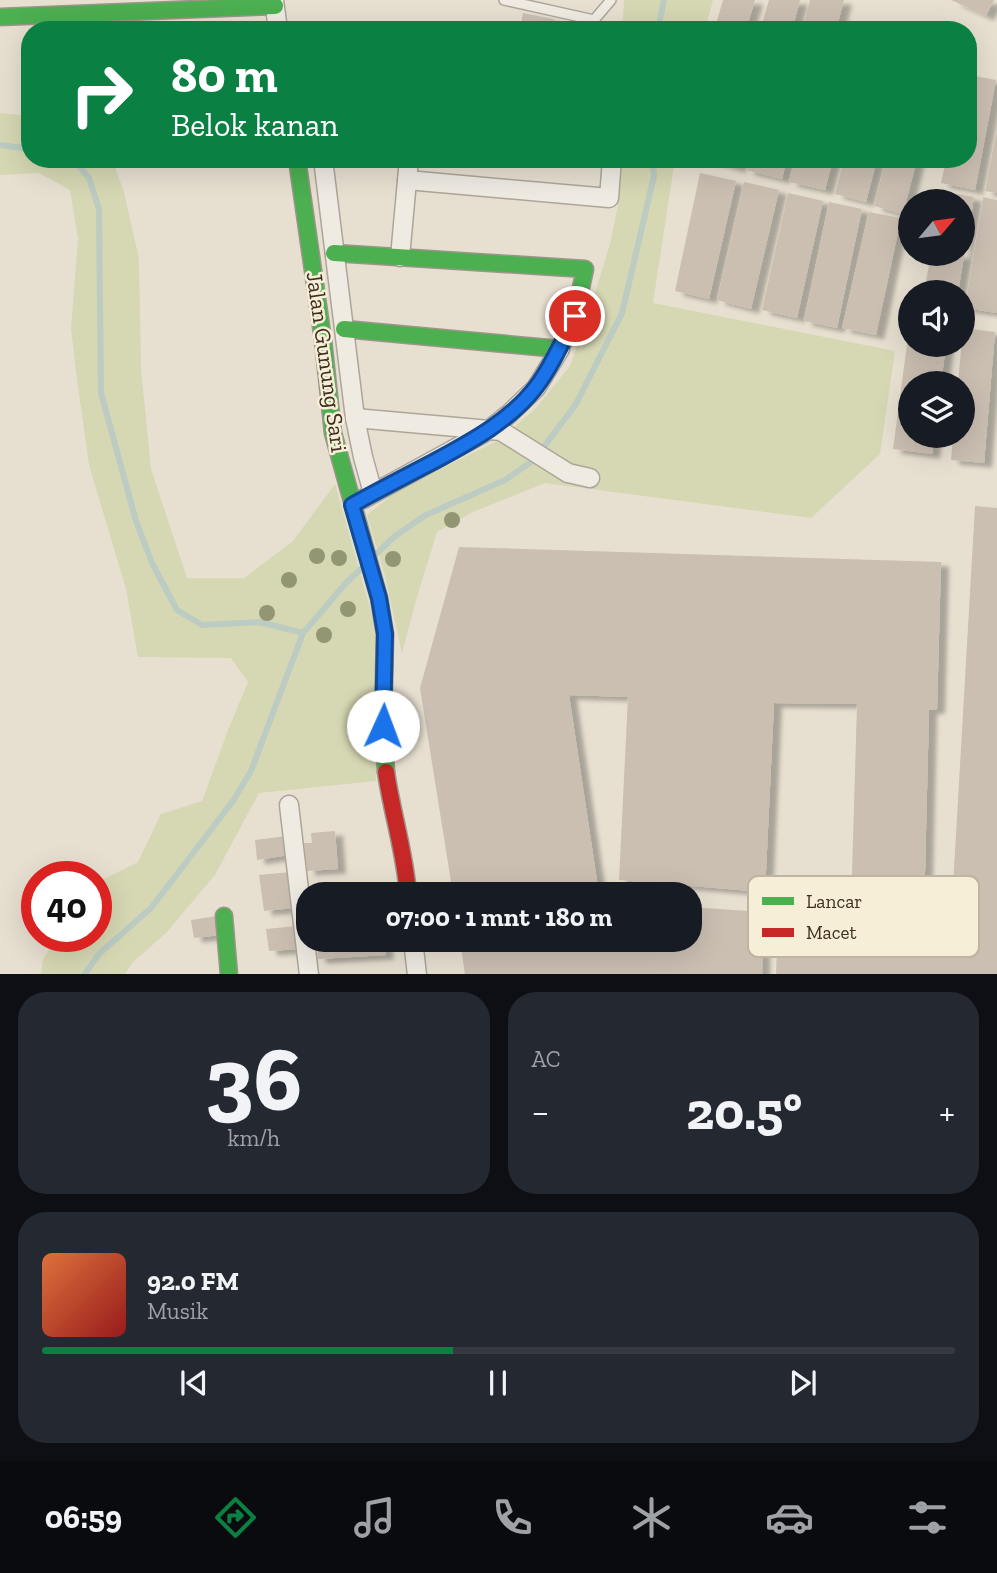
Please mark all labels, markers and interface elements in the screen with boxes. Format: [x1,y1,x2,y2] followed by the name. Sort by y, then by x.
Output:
[171,46,278,105] text: 80 m
[56,49,147,140] icon: right
[171,106,338,144] text: Belok kanan
[898,189,975,266] north arrow
[898,189,975,448] map controls
[300,270,354,454] street label: Jalan Gunung Sari
[898,280,975,357] button: sound
[545,286,605,346] pin
[556,297,594,335] icon: arrive
[898,371,975,448] button: layers
[346,689,420,763] position arrow
[21,861,112,952] speed limit sign: 40
[748,876,979,957] legend
[806,890,862,913] text: Lancar
[386,901,612,933] text: 07:00 · 1 mnt · 180 m
[806,921,857,944] text: Macet
[205,1024,302,1133] text: 36
[532,1045,561,1073] text: AC
[686,1080,802,1142] text: 20.5°
[532,1089,549,1135] text: −
[939,1089,955,1135] text: +
[228,1124,280,1152] text: km/h
[147,1265,239,1297] text: 92.0 FM
[147,1297,208,1325] text: Musik
[175,1364,213,1402] icon: previous
[479,1364,517,1402] icon: pause
[784,1364,822,1402] icon: next
[211,1493,260,1542] icon: directions
[350,1493,399,1542] icon: music
[488,1493,537,1542] icon: phone
[627,1493,676,1542] icon: climate
[765,1493,814,1542] icon: car
[903,1493,952,1542] icon: filters
[45,1498,122,1536] text: 06:59

